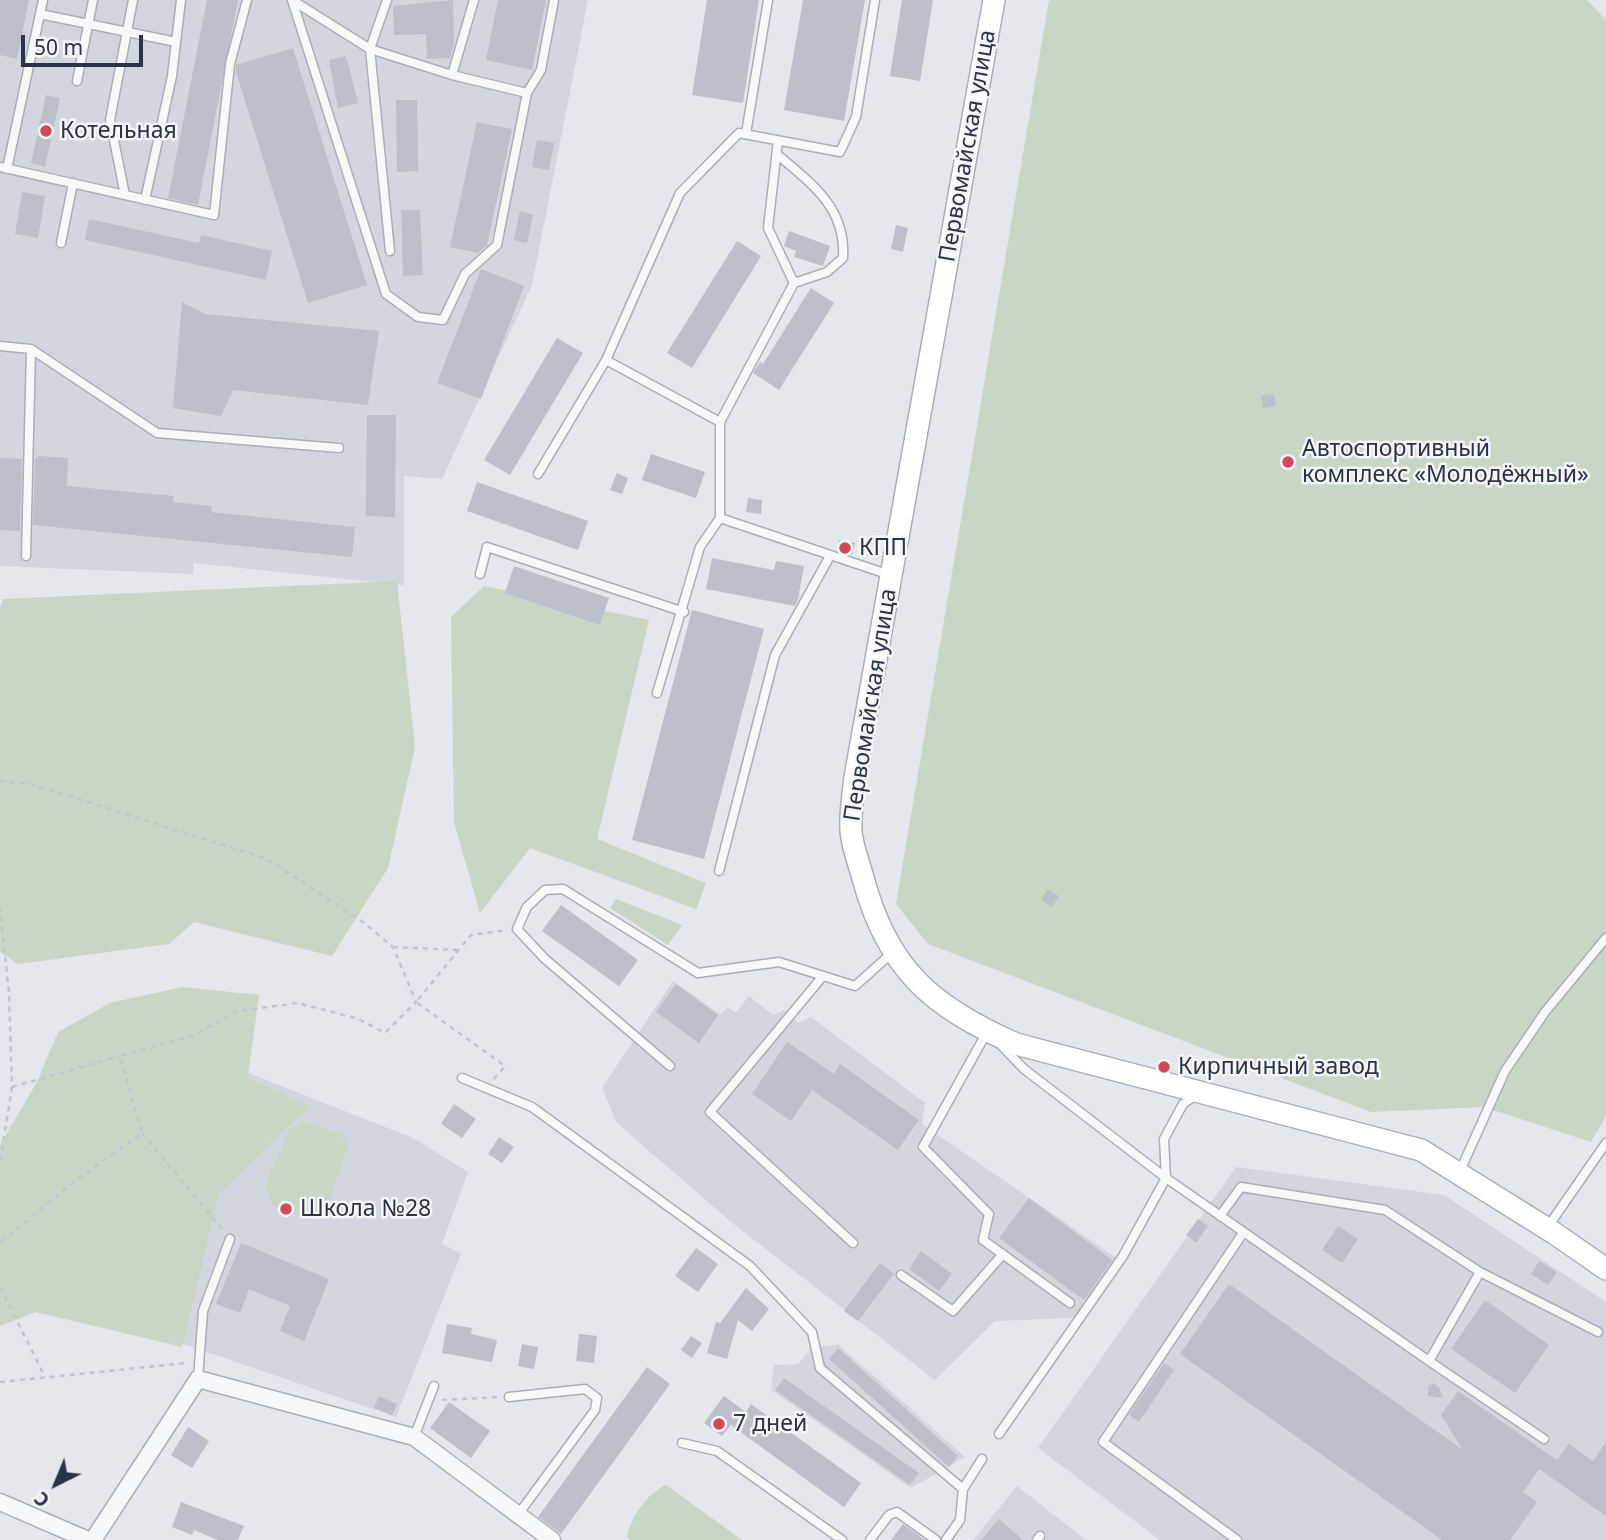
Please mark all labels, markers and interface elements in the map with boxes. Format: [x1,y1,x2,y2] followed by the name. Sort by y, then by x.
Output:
[24,21,147,65] scale bar
[934,28,1002,264] street label: Первомайская улица
[34,33,83,61] text: 50 m
[60,117,177,145] place label: Котельная
[38,123,54,139] marker: Котельная
[1302,435,1589,489] place label: Автоспортивный комплекс «Молодёжный»
[1280,454,1296,470] marker: Автоспортивный комплекс «Молодёжный»
[859,534,907,562] place label: КПП
[837,540,853,556] marker: КПП
[839,587,903,823] street label: Первомайская улица
[1178,1053,1379,1081] place label: Кирпичный завод
[1156,1059,1172,1075] marker: Кирпичный завод
[300,1195,431,1223] place label: Школа №28
[278,1201,294,1217] marker: Школа №28
[733,1410,807,1438] place label: 7 дней
[711,1416,727,1432] marker: 7 дней
[21,1449,91,1519] north arrow
[28,1486,55,1513] text: С

